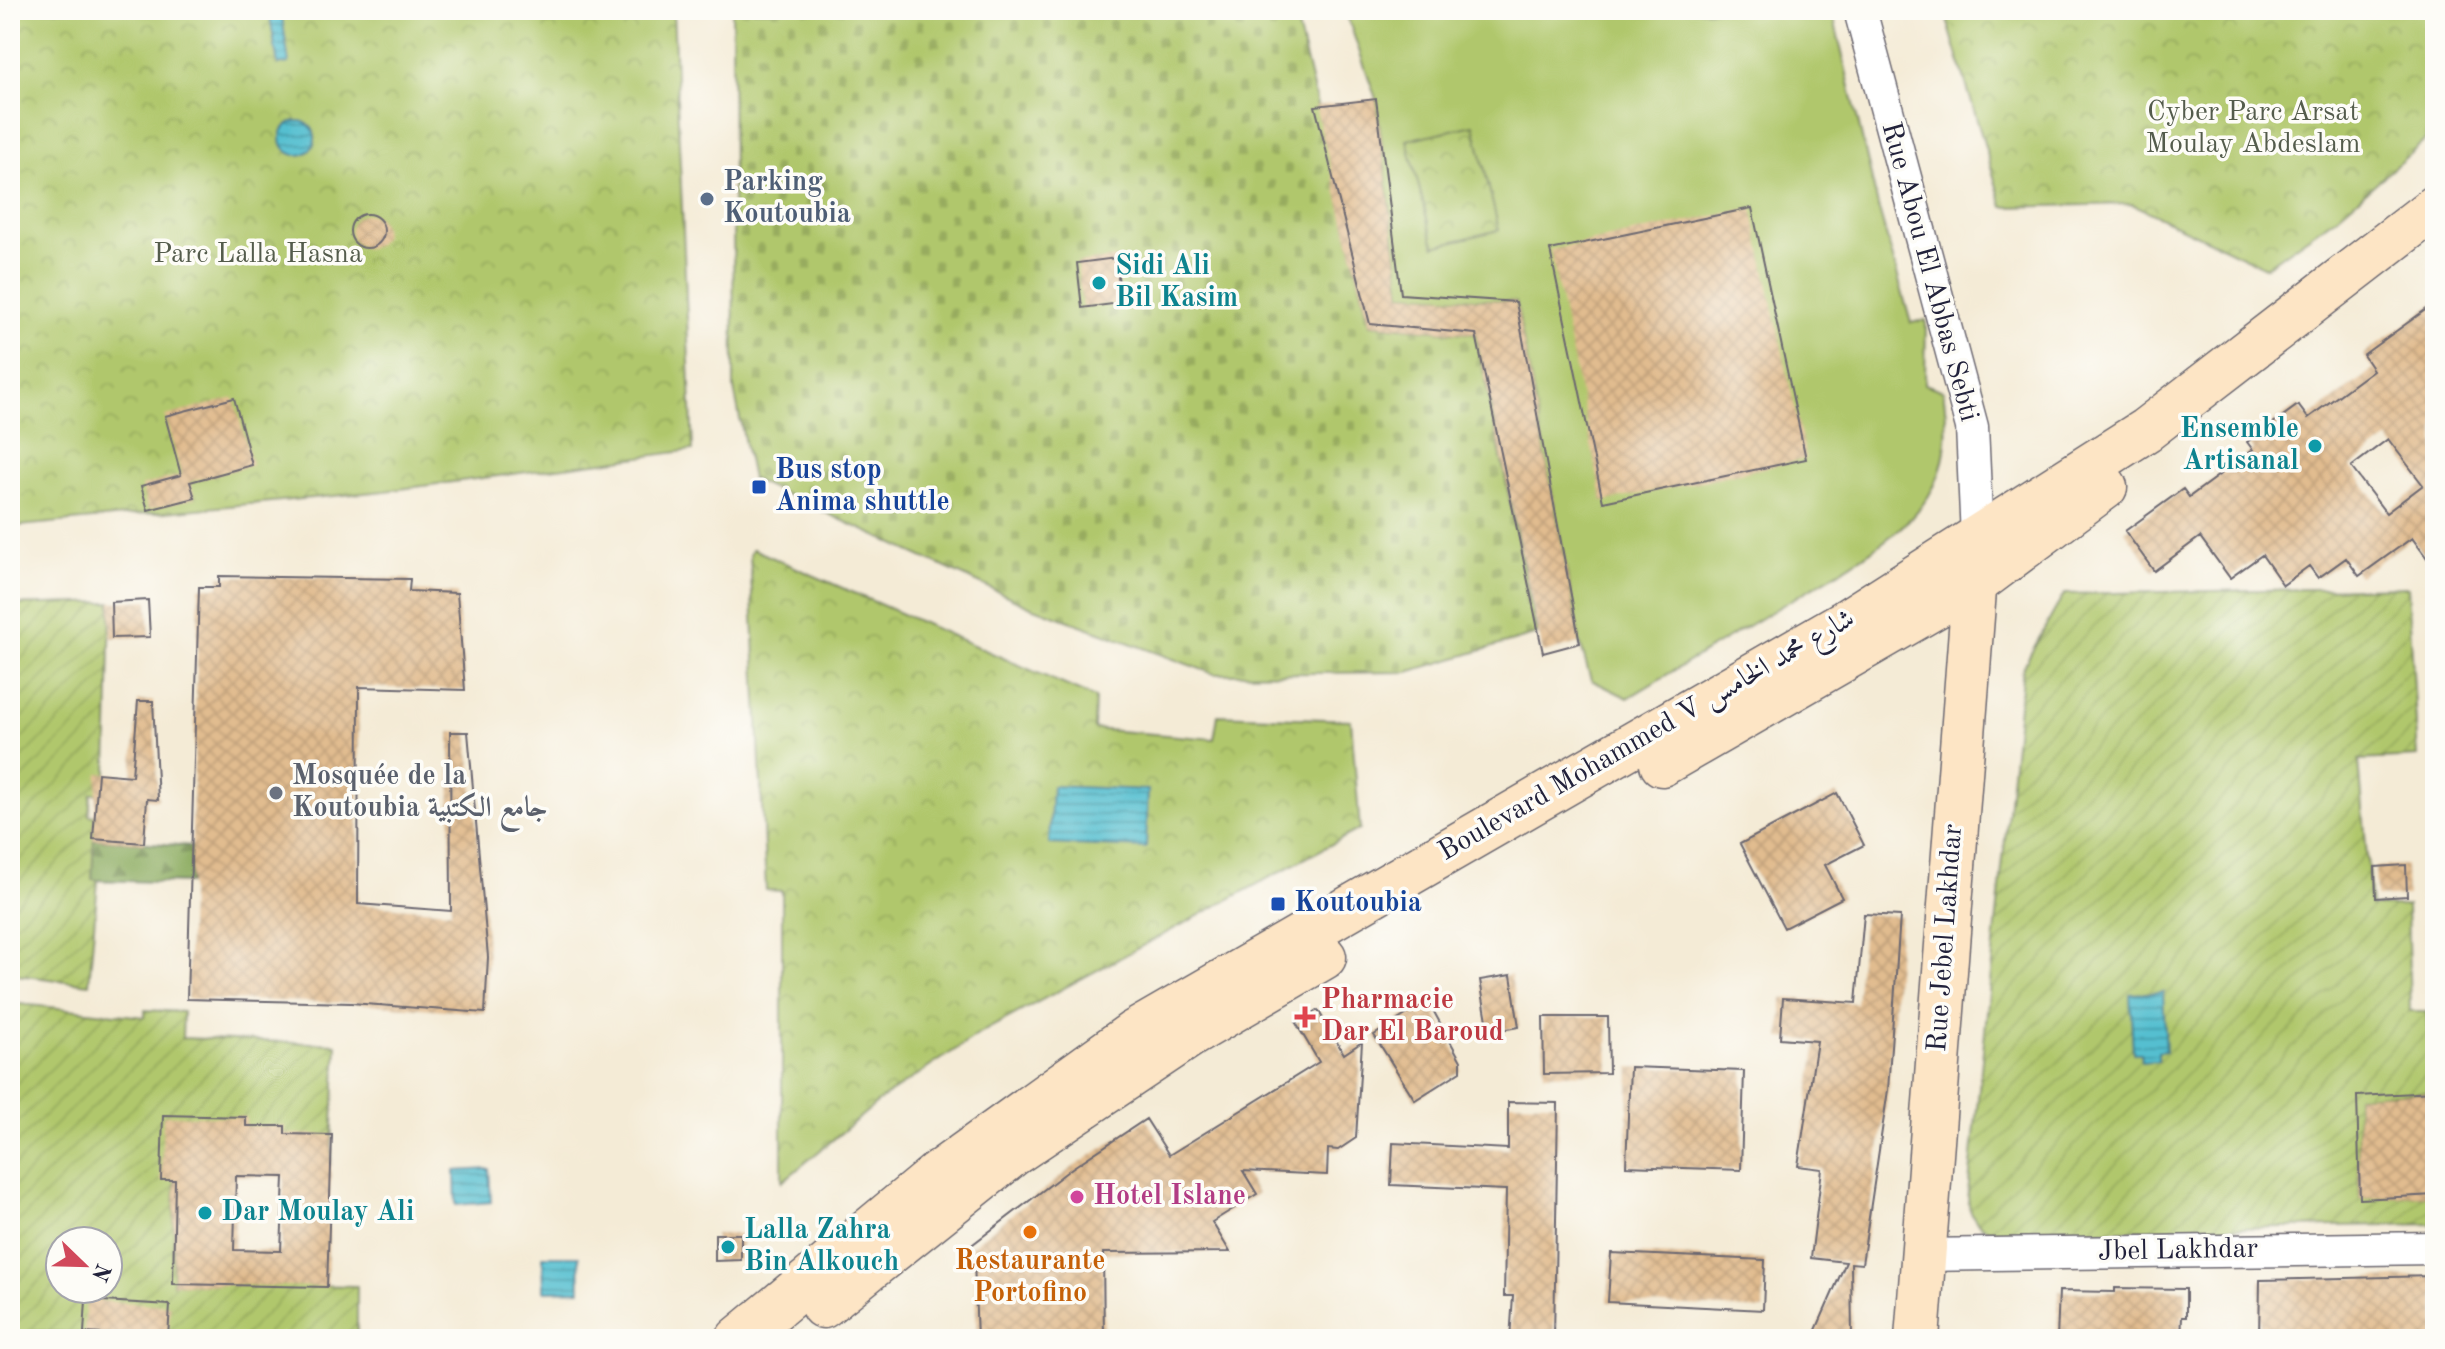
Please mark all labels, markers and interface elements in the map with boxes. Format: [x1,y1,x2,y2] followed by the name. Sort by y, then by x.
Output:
[2146,99,2360,159] park label: Cyber Parc Arsat Moulay Abdeslam
[1876,119,1982,425] street label: Rue Abou El Abbas Sebti
[723,169,851,229] place label: Parking Koutoubia
[698,190,716,208] marker: Parking Koutoubia
[153,241,363,269] park label: Parc Lalla Hasna
[1115,253,1238,313] place label: Sidi Ali Bil Kasim
[1090,274,1108,292] marker: Sidi Ali Bil Kasim
[2180,416,2299,476] place label: Ensemble Artisanal
[2306,437,2324,455] marker: Ensemble Artisanal
[775,457,950,517] place label: Bus stop Anima shuttle
[750,478,768,496] marker: Bus stop Anima shuttle
[1434,605,1863,873] street label: Boulevard Mohammed V شارع محمد الخامس
[292,763,548,833] place label: Mosquée de la Koutoubia جامع الكتبية
[267,784,285,802] marker: Mosquée de la Koutoubia جامع الكتبية
[1924,823,1968,1053] street label: Rue Jebel Lakhdar
[1294,890,1422,918] place label: Koutoubia
[1269,895,1287,913] marker: Koutoubia
[1321,987,1504,1047] place label: Pharmacie Dar El Baroud
[1296,1008,1314,1026] marker: Pharmacie Dar El Baroud
[1093,1183,1246,1211] place label: Hotel Islane
[1068,1188,1086,1206] marker: Hotel Islane
[221,1199,414,1227] place label: Dar Moulay Ali
[196,1204,214,1222] marker: Dar Moulay Ali
[744,1217,899,1277] place label: Lalla Zahra Bin Alkouch
[1021,1223,1039,1241] marker: Restaurante Portofino
[44,1225,124,1305] north arrow
[2098,1236,2258,1266] street label: Jbel Lakhdar
[719,1238,737,1256] marker: Lalla Zahra Bin Alkouch
[955,1248,1105,1308] place label: Restaurante Portofino
[87,1260,114,1284] text: N

